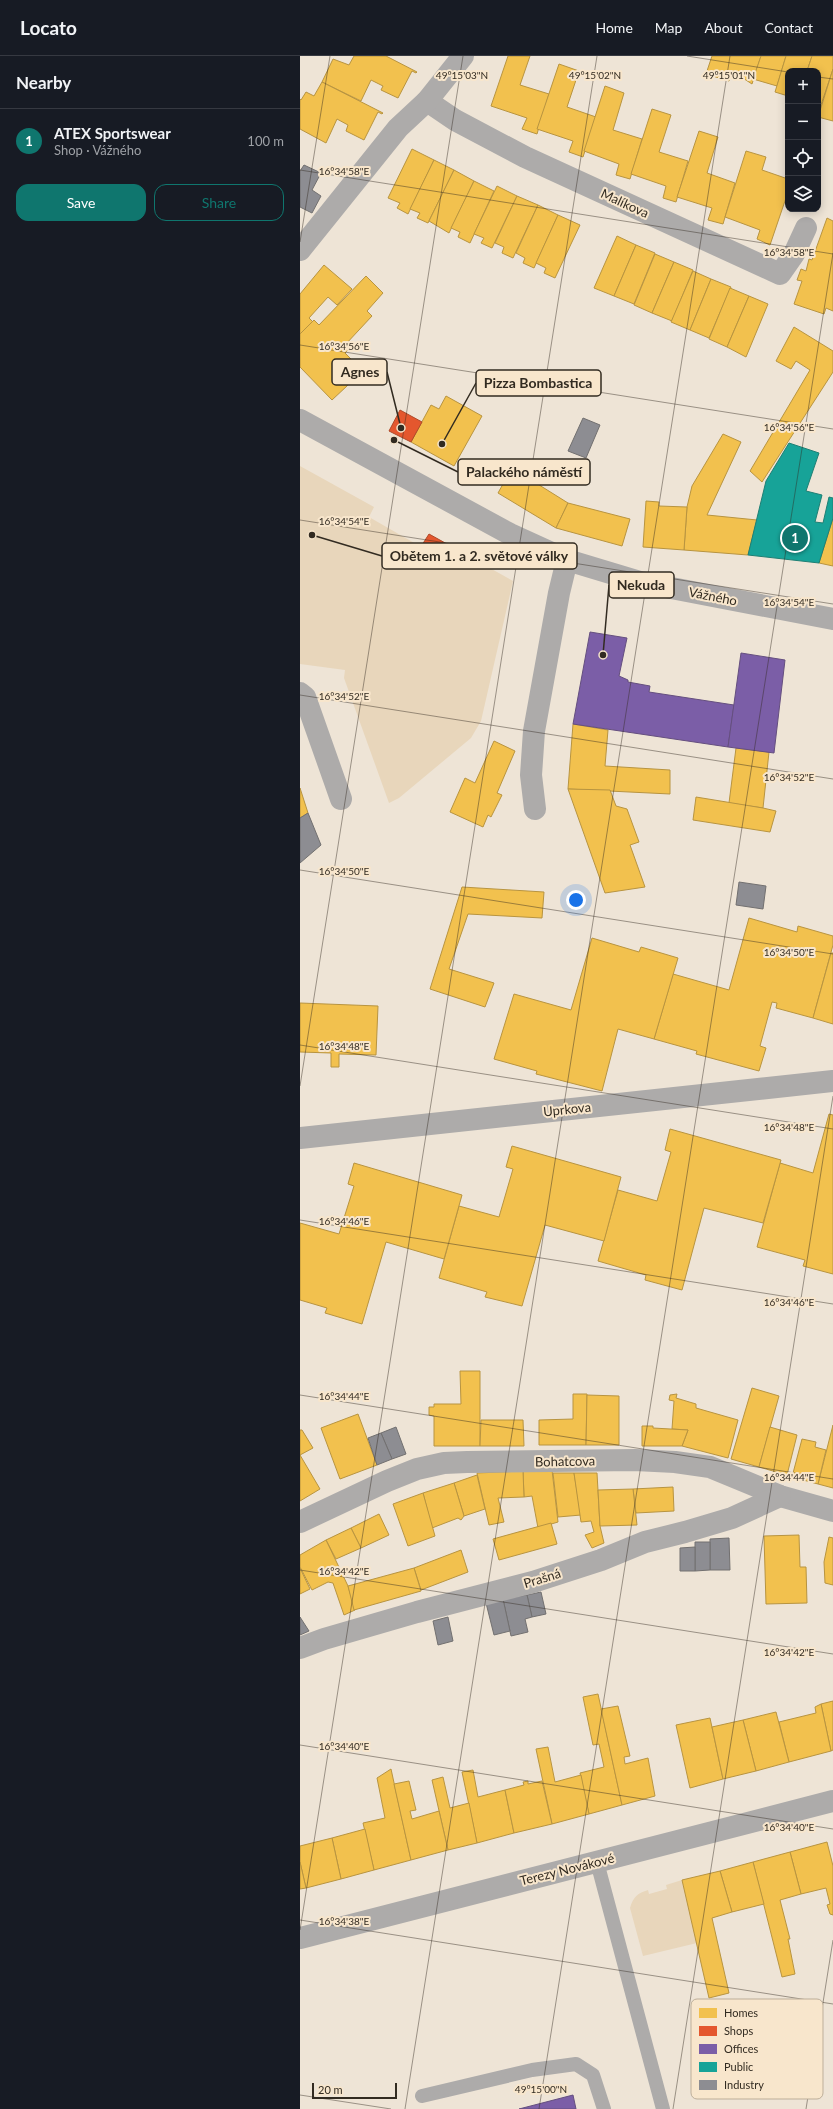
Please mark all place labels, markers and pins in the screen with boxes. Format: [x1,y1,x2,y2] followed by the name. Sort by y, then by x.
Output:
[332,359,387,385] callout: Agnes
[476,370,601,396] callout: Pizza Bombastica
[458,459,590,485] callout: Palackého náměstí
[782,523,808,553] pin: 1
[382,543,577,569] callout: Obětem 1. a 2. světové války
[609,572,674,598] callout: Nekuda

